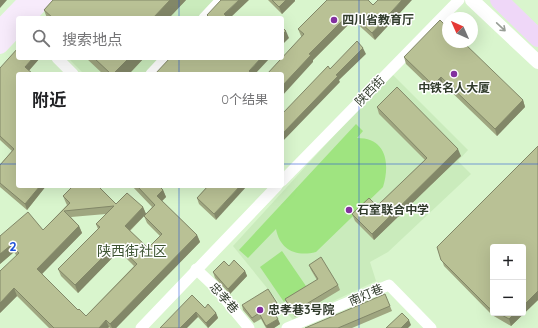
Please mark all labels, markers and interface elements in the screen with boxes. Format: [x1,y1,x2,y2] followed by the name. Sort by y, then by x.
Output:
[342,12,414,27] place label: 四川省教育厅
[442,12,478,48] north arrow
[329,15,339,25] marker: 四川省教育厅
[16,16,284,60] search box
[496,22,506,32] one-way arrow
[30,27,52,49] icon: search
[62,30,122,49] text: 搜索地点
[449,69,459,79] marker: 中铁名人大厦
[352,72,388,109] street label: 陕西街
[418,80,490,95] place label: 中铁名人大厦
[32,89,66,110] text: 附近
[221,91,268,107] text: 0个结果
[357,202,429,217] place label: 石室联合中学
[344,205,354,215] marker: 石室联合中学
[9,238,17,254] text: 2
[97,242,167,260] district label: 陕西街社区
[490,244,526,316] map controls
[490,244,526,280] button: +
[207,279,242,316] street label: 忠孝巷
[490,280,526,316] button: −
[346,281,385,308] street label: 南灯巷
[268,302,334,317] place label: 忠孝巷3号院
[255,305,265,315] marker: 忠孝巷3号院

